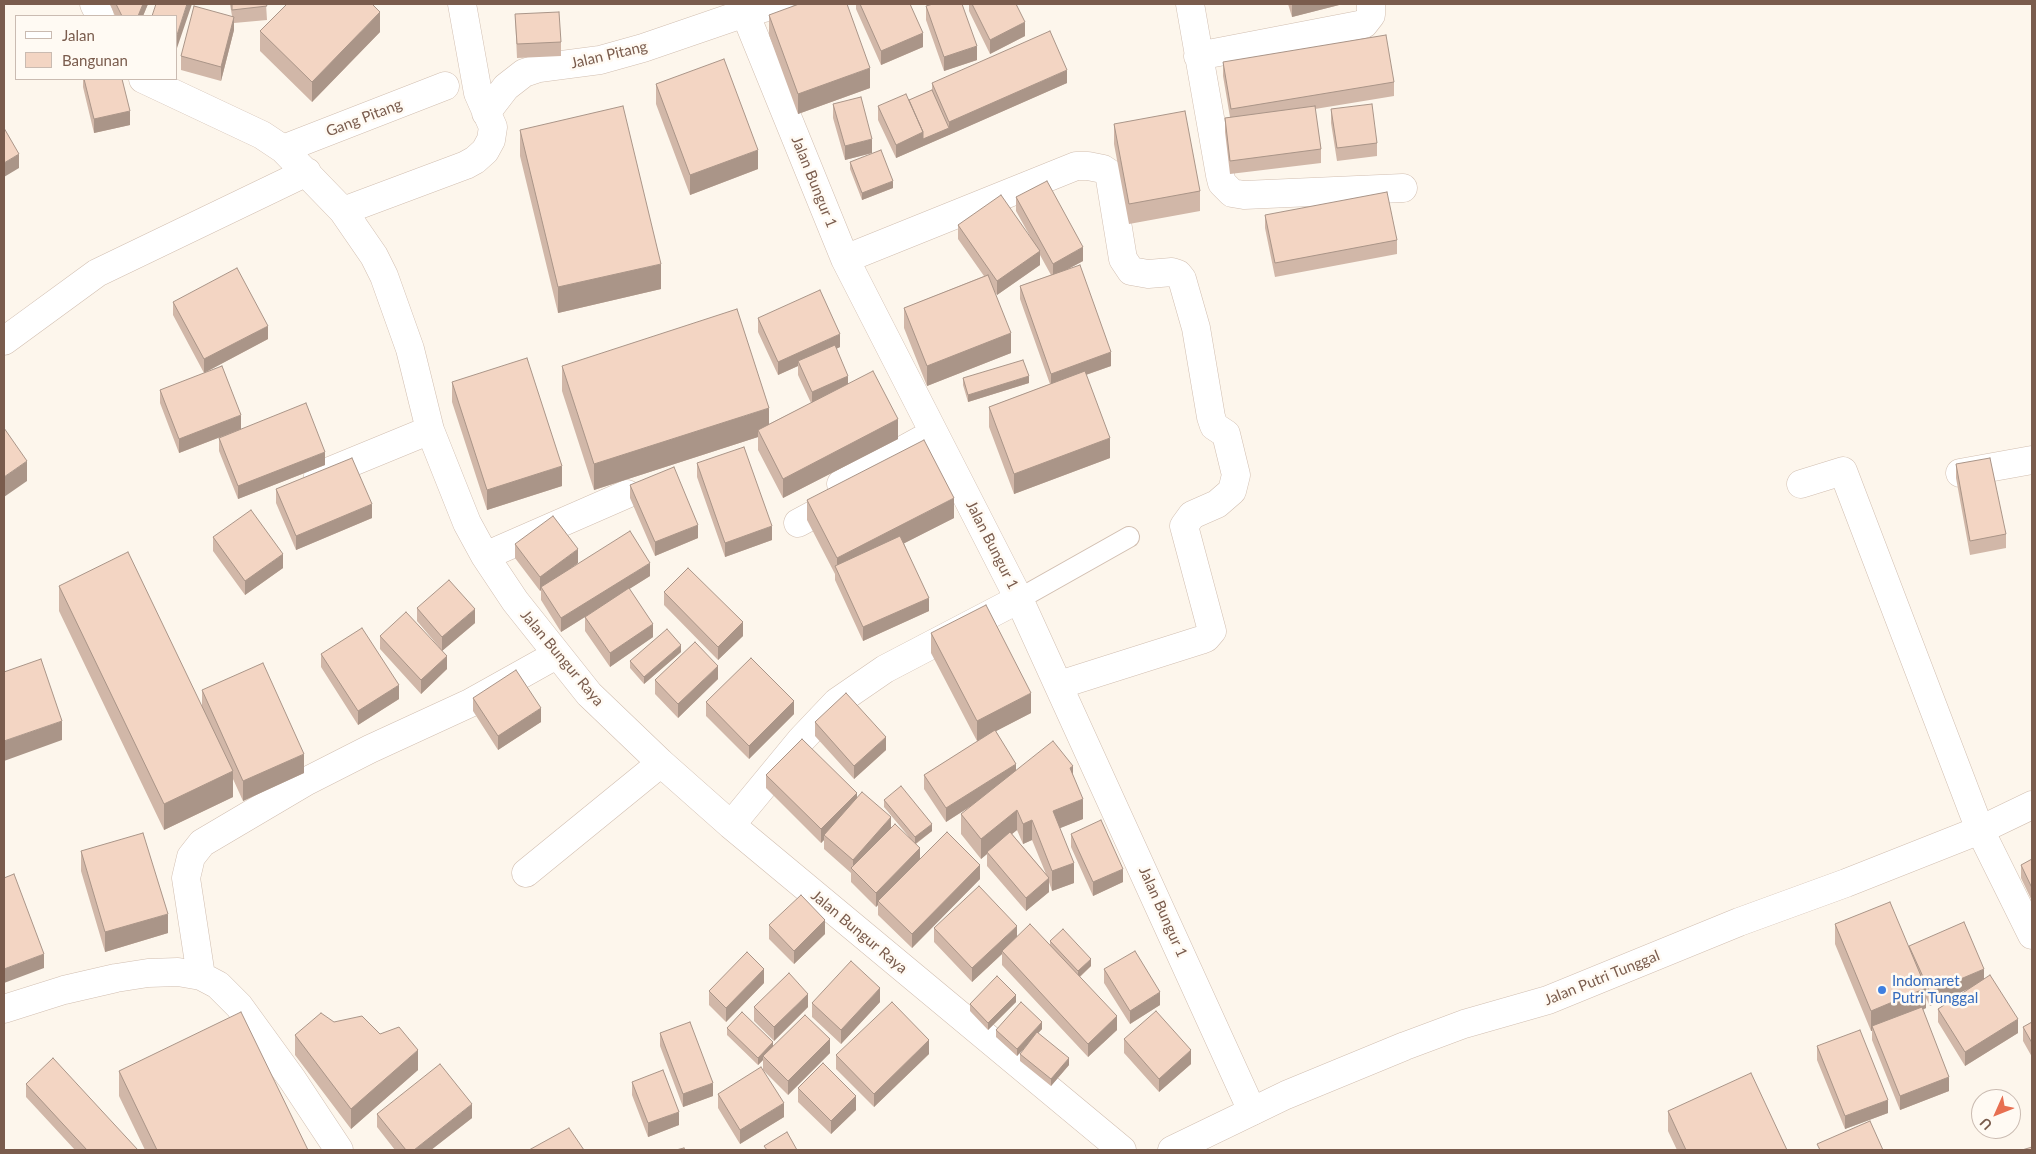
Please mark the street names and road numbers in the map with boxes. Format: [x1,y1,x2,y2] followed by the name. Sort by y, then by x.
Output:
[569,37,649,73] street label: Jalan Pitang
[323,95,405,141] street label: Gang Pitang
[787,134,841,230] street label: Jalan Bungur 1
[962,498,1022,592] street label: Jalan Bungur 1
[517,606,607,710] street label: Jalan Bungur Raya
[1135,864,1191,960] street label: Jalan Bungur 1
[807,887,911,977] street label: Jalan Bungur Raya
[1542,947,1662,1009] street label: Jalan Putri Tunggal

